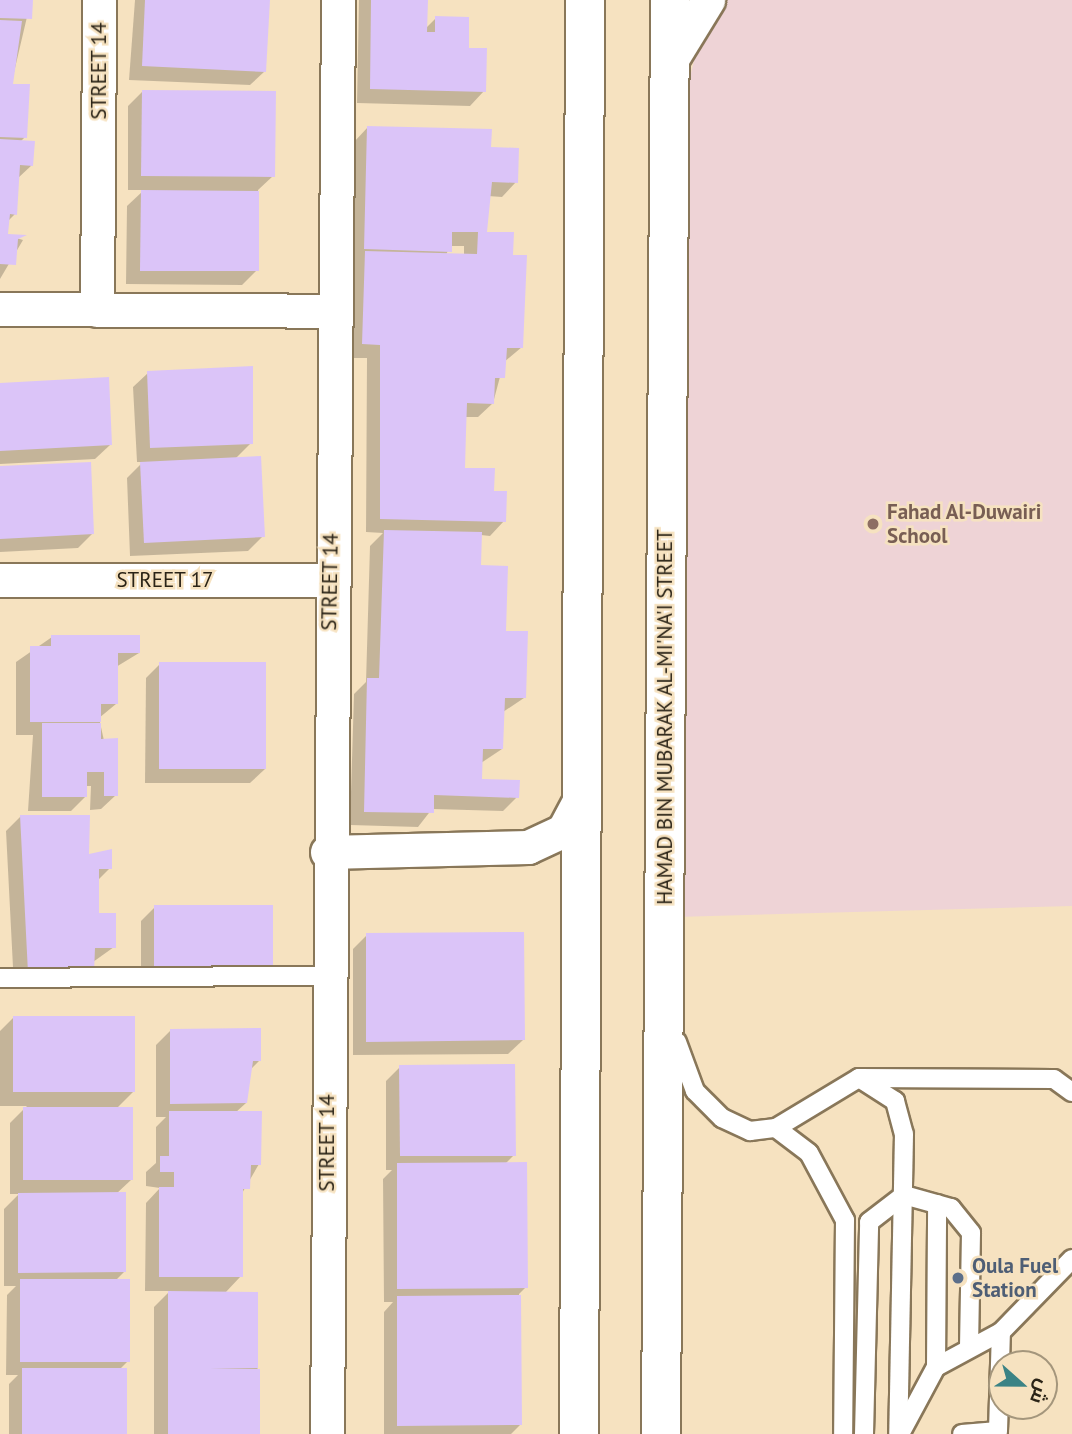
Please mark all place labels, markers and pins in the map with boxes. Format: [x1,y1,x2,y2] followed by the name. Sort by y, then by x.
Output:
[887,499,1042,549] place label: Fahad Al-Duwairi School
[865,516,881,532] marker: Fahad Al-Duwairi School
[972,1253,1058,1303] place label: Oula Fuel Station
[950,1270,966,1286] marker: Oula Fuel Station

